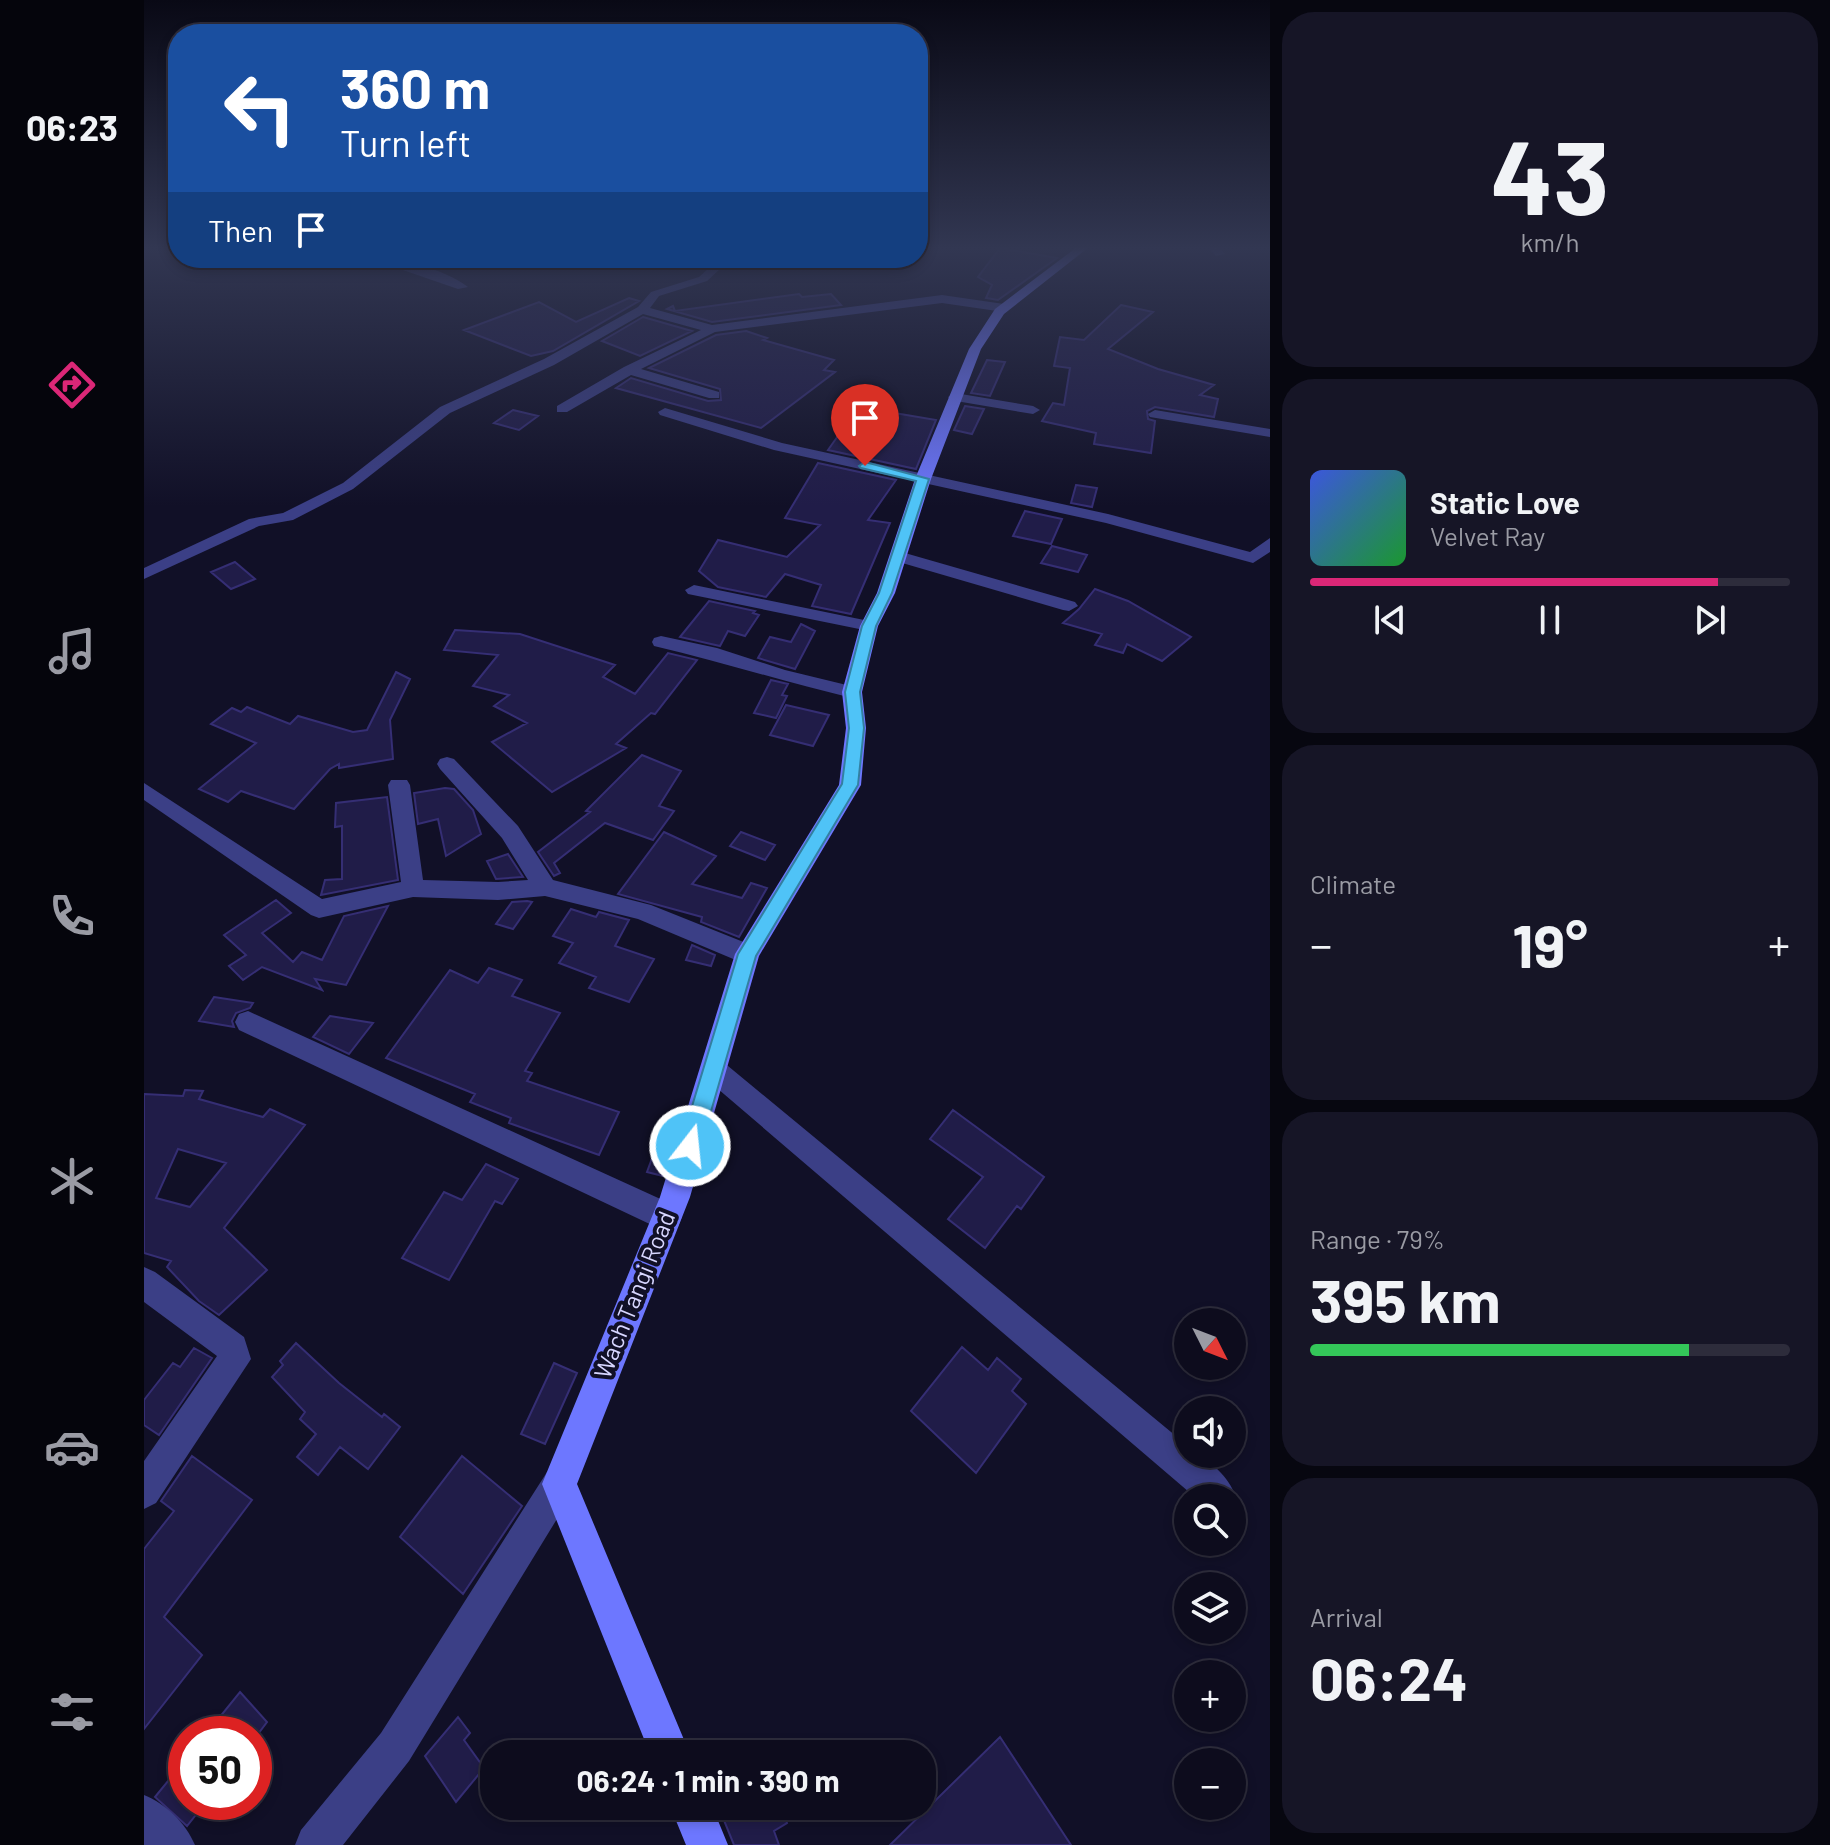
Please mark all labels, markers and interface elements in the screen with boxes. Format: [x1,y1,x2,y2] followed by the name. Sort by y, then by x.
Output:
[340,53,490,120] text: 360 m
[208,56,312,160] icon: left
[26,105,118,148] text: 06:23
[1490,111,1610,236] text: 43
[340,121,471,164] text: Turn left
[289,208,333,252] icon: arrive
[208,212,273,248] text: Then
[1521,226,1579,257] text: km/h
[44,357,100,413] icon: directions
[831,384,899,466] pin
[843,396,887,440] icon: arrive
[1430,484,1580,520] text: Static Love
[1430,520,1545,551] text: Velvet Ray
[1368,598,1412,642] icon: previous
[1528,598,1572,642] icon: pause
[1688,598,1732,642] icon: next
[44,623,100,679] icon: music
[1310,868,1396,899] text: Climate
[44,888,100,944] icon: phone
[1512,908,1588,980] text: 19°
[1310,917,1332,970] text: −
[1768,917,1790,970] text: +
[648,1104,732,1188] position arrow
[44,1153,100,1209] icon: climate
[587,1207,680,1382] street label: Wach Tangi Road
[1310,1223,1445,1254] text: Range · 79%
[1310,1263,1501,1335] text: 395 km
[1174,1308,1246,1380] north arrow
[1174,1308,1246,1820] map controls
[1174,1396,1246,1468] button: sound
[44,1419,100,1475] icon: car
[1174,1484,1246,1556] button: search
[1174,1572,1246,1644] button: layers
[1310,1601,1383,1632] text: Arrival
[1310,1641,1468,1713] text: 06:24
[1174,1660,1246,1732] button: +
[44,1684,100,1740] icon: filters
[168,1716,272,1820] speed limit sign: 50
[1174,1748,1246,1820] button: −
[576,1762,840,1798] text: 06:24 · 1 min · 390 m

